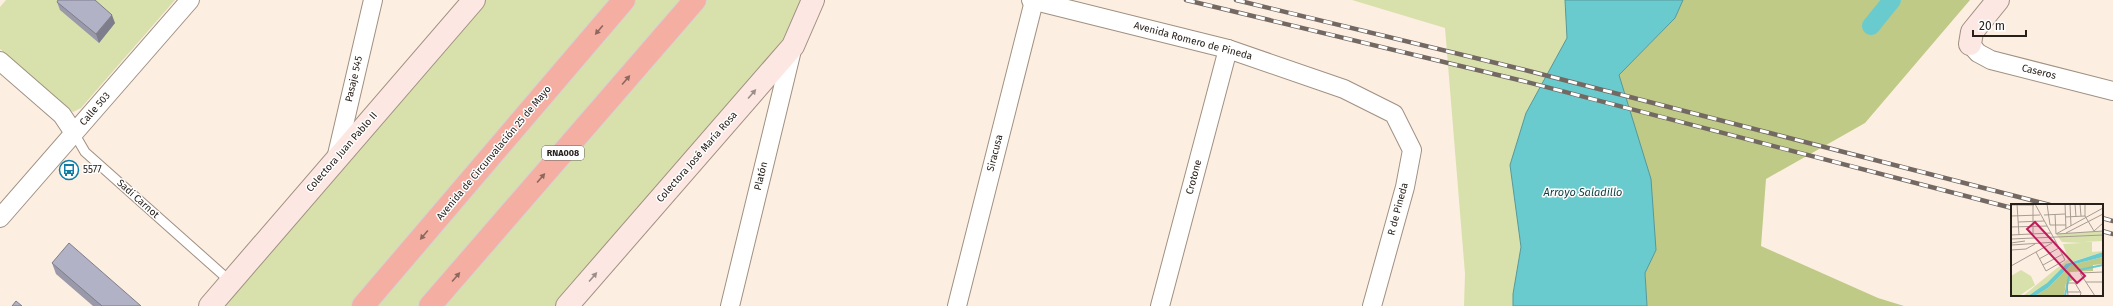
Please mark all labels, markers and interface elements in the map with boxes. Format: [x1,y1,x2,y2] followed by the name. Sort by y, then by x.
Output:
[1973,12,2026,38] scale bar
[1132,19,1254,63] street label: Avenida Romero de Pineda
[1979,19,2005,33] text: 20 m
[595,24,604,35] one-way arrow
[343,55,365,103] street label: Pasaje 545
[2021,62,2058,82] street label: Caseros
[622,75,631,85] one-way arrow
[434,83,554,223] street label: Avenida de Circunvalación 25 de Mayo
[747,89,756,99] one-way arrow
[77,90,113,128] street label: Calle 503
[653,108,740,205] street label: Colectora José María Rosa
[304,110,380,194] street label: Colectora Juan Pablo II
[985,133,1005,173] street label: Siracusa
[542,146,584,160] road number: RNA008
[1184,158,1204,196] street label: Crotone
[58,159,80,181] bus stop icon: 5577
[752,160,770,192] street label: Platón
[83,164,102,176] place label: 5577
[536,174,545,183] one-way arrow
[114,177,162,221] street label: Sadi Carnot
[1385,181,1411,237] street label: R de Pineda
[1543,186,1622,199] water label: Arroyo Saladillo
[2011,204,2103,296] inset map
[420,230,429,241] one-way arrow
[451,271,460,282] one-way arrow
[588,271,597,282] one-way arrow

